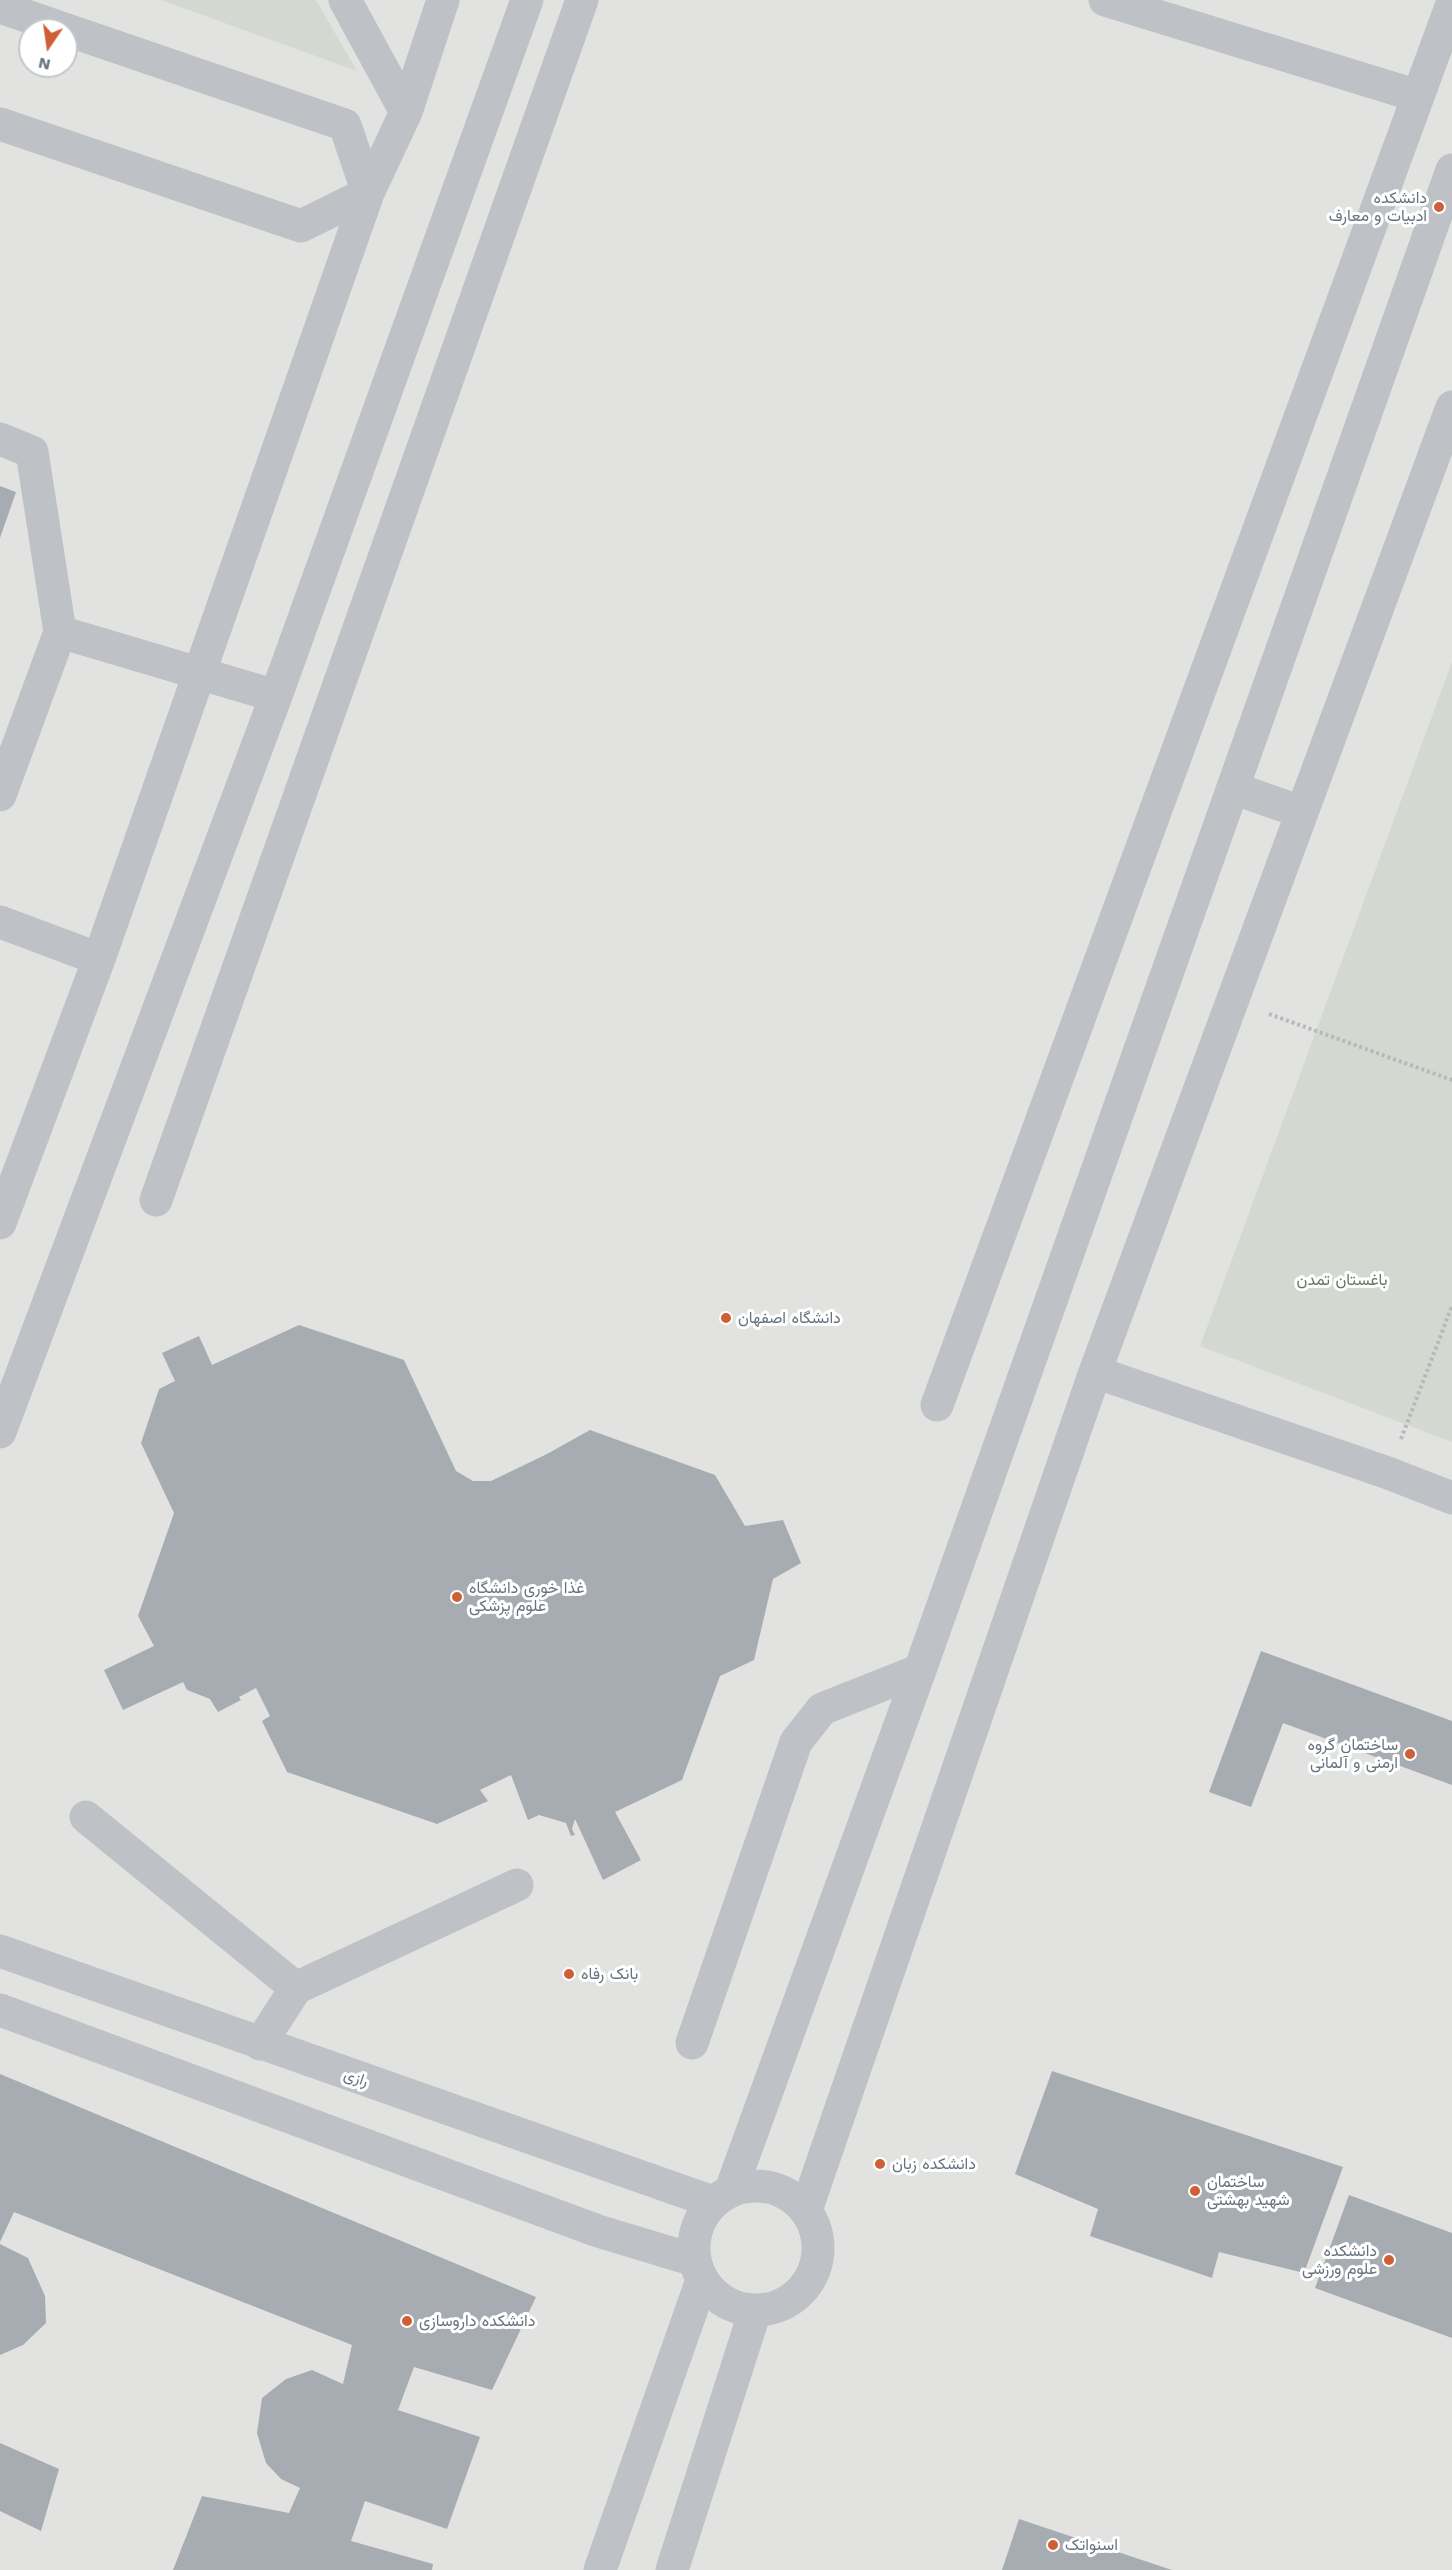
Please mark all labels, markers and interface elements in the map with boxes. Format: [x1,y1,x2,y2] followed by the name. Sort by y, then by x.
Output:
[18,18,78,78] north arrow
[36,53,52,75] text: N
[1329,188,1427,226] place label: دانشکده ادبیات و معارف
[1432,200,1446,214] marker: دانشکده ادبیات و معارف
[1297,1270,1387,1290] park label: باغستان تمدن
[738,1308,841,1328] place label: دانشگاه اصفهان
[719,1311,733,1325] marker: دانشگاه اصفهان
[469,1578,584,1616] place label: غذا خوری دانشگاه علوم پزشکی
[450,1590,464,1604] marker: غذا خوری دانشگاه علوم پزشکی
[1307,1735,1398,1773] place label: ساختمان گروه ارمنی و آلمانی
[1403,1747,1417,1761] marker: ساختمان گروه ارمنی و آلمانی
[581,1964,638,1984] place label: بانک رفاه
[562,1967,576,1981] marker: بانک رفاه
[341,2065,371,2091] street label: رازی
[892,2154,976,2174] place label: دانشکده زبان
[873,2157,887,2171] marker: دانشکده زبان
[1207,2172,1290,2210] place label: ساختمان شهید بهشتی
[1188,2184,1202,2198] marker: ساختمان شهید بهشتی
[1302,2241,1377,2279] place label: دانشکده علوم ورزشی
[1382,2253,1396,2267] marker: دانشکده علوم ورزشی
[419,2311,535,2331] place label: دانشکده داروسازی
[400,2314,414,2328] marker: دانشکده داروسازی
[1065,2535,1118,2555] place label: اسنواتک
[1046,2538,1060,2552] marker: اسنواتک

